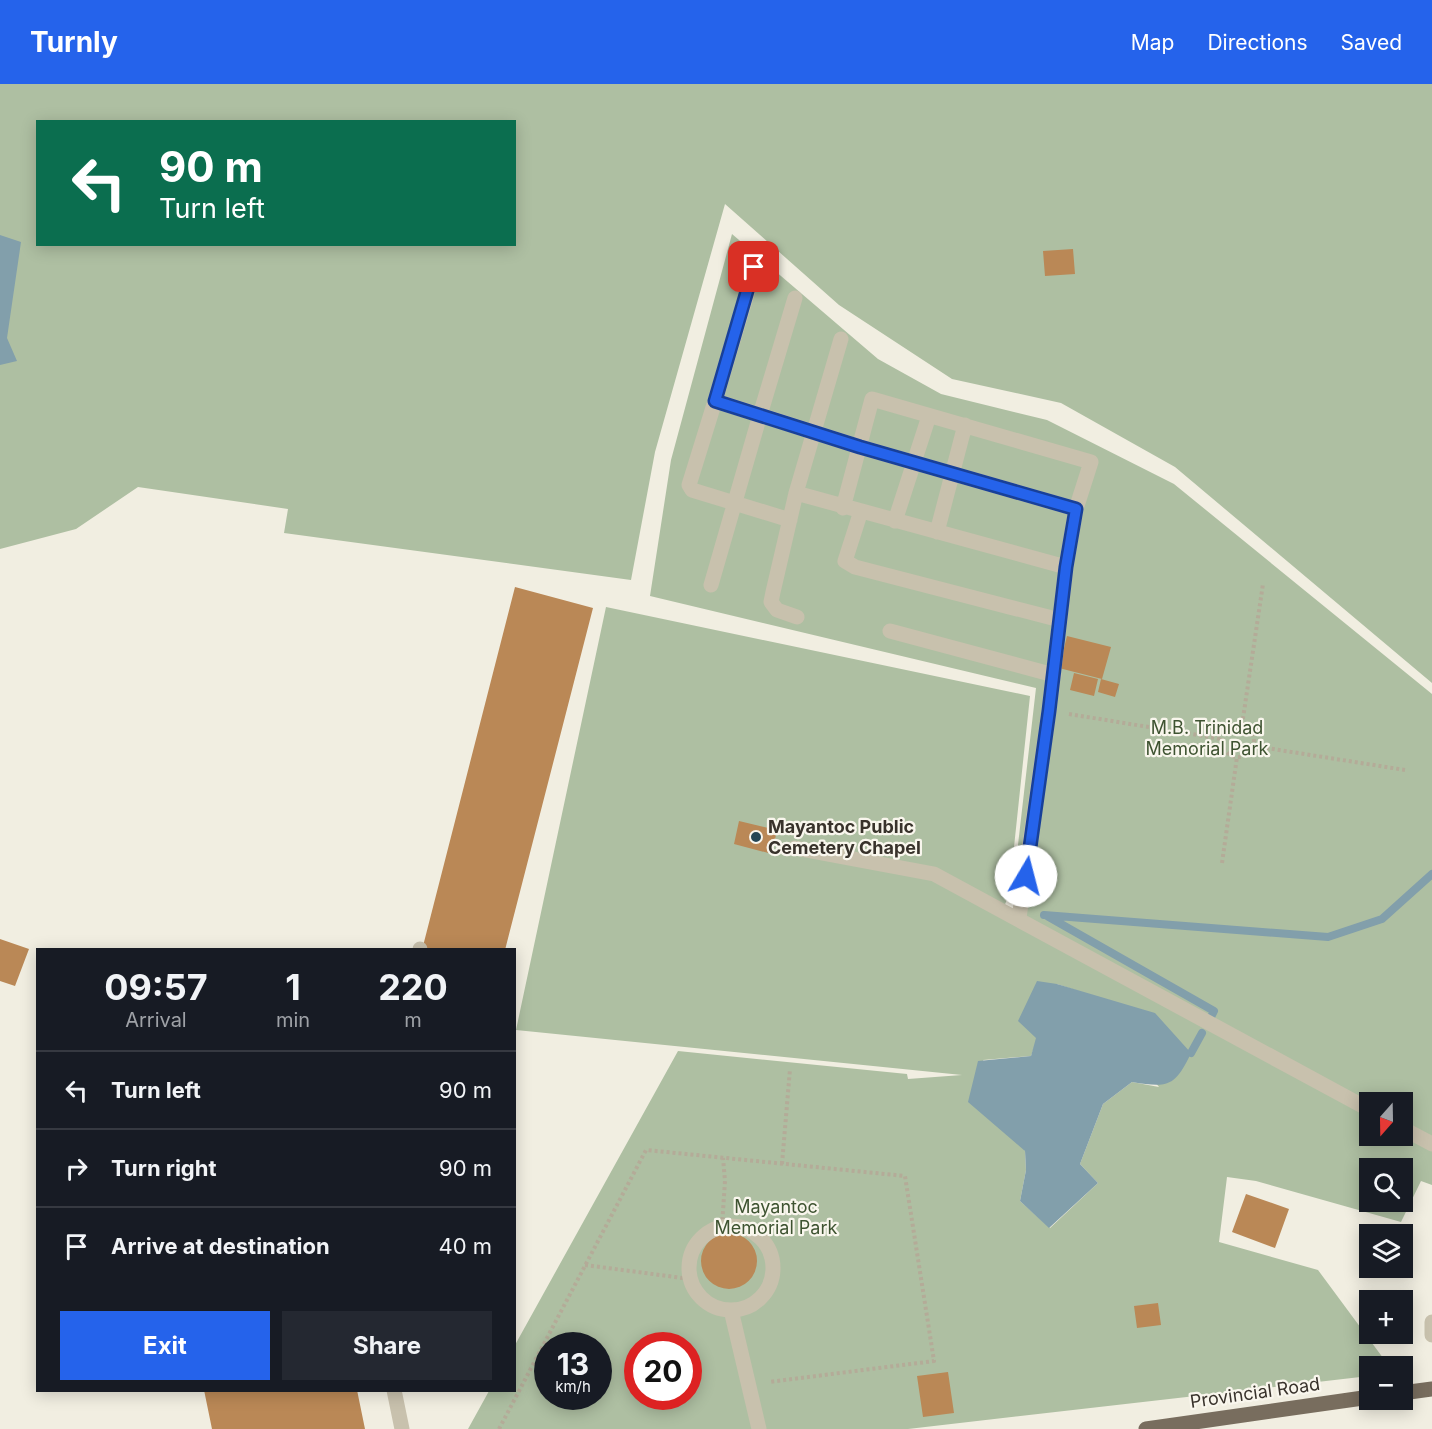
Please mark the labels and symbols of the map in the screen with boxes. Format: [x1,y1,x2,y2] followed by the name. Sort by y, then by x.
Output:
[728,241,779,292] pin
[1146,717,1269,759] park label: M.B. Trinidad Memorial Park
[768,816,921,858] place label: Mayantoc Public Cemetery Chapel
[749,830,763,844] marker: Mayantoc Public Cemetery Chapel
[994,844,1058,908] position arrow
[1359,1092,1413,1146] north arrow
[715,1196,838,1238] park label: Mayantoc Memorial Park
[624,1332,702,1410] speed limit sign: 20
[1189,1373,1321,1412] street label: Provincial Road

